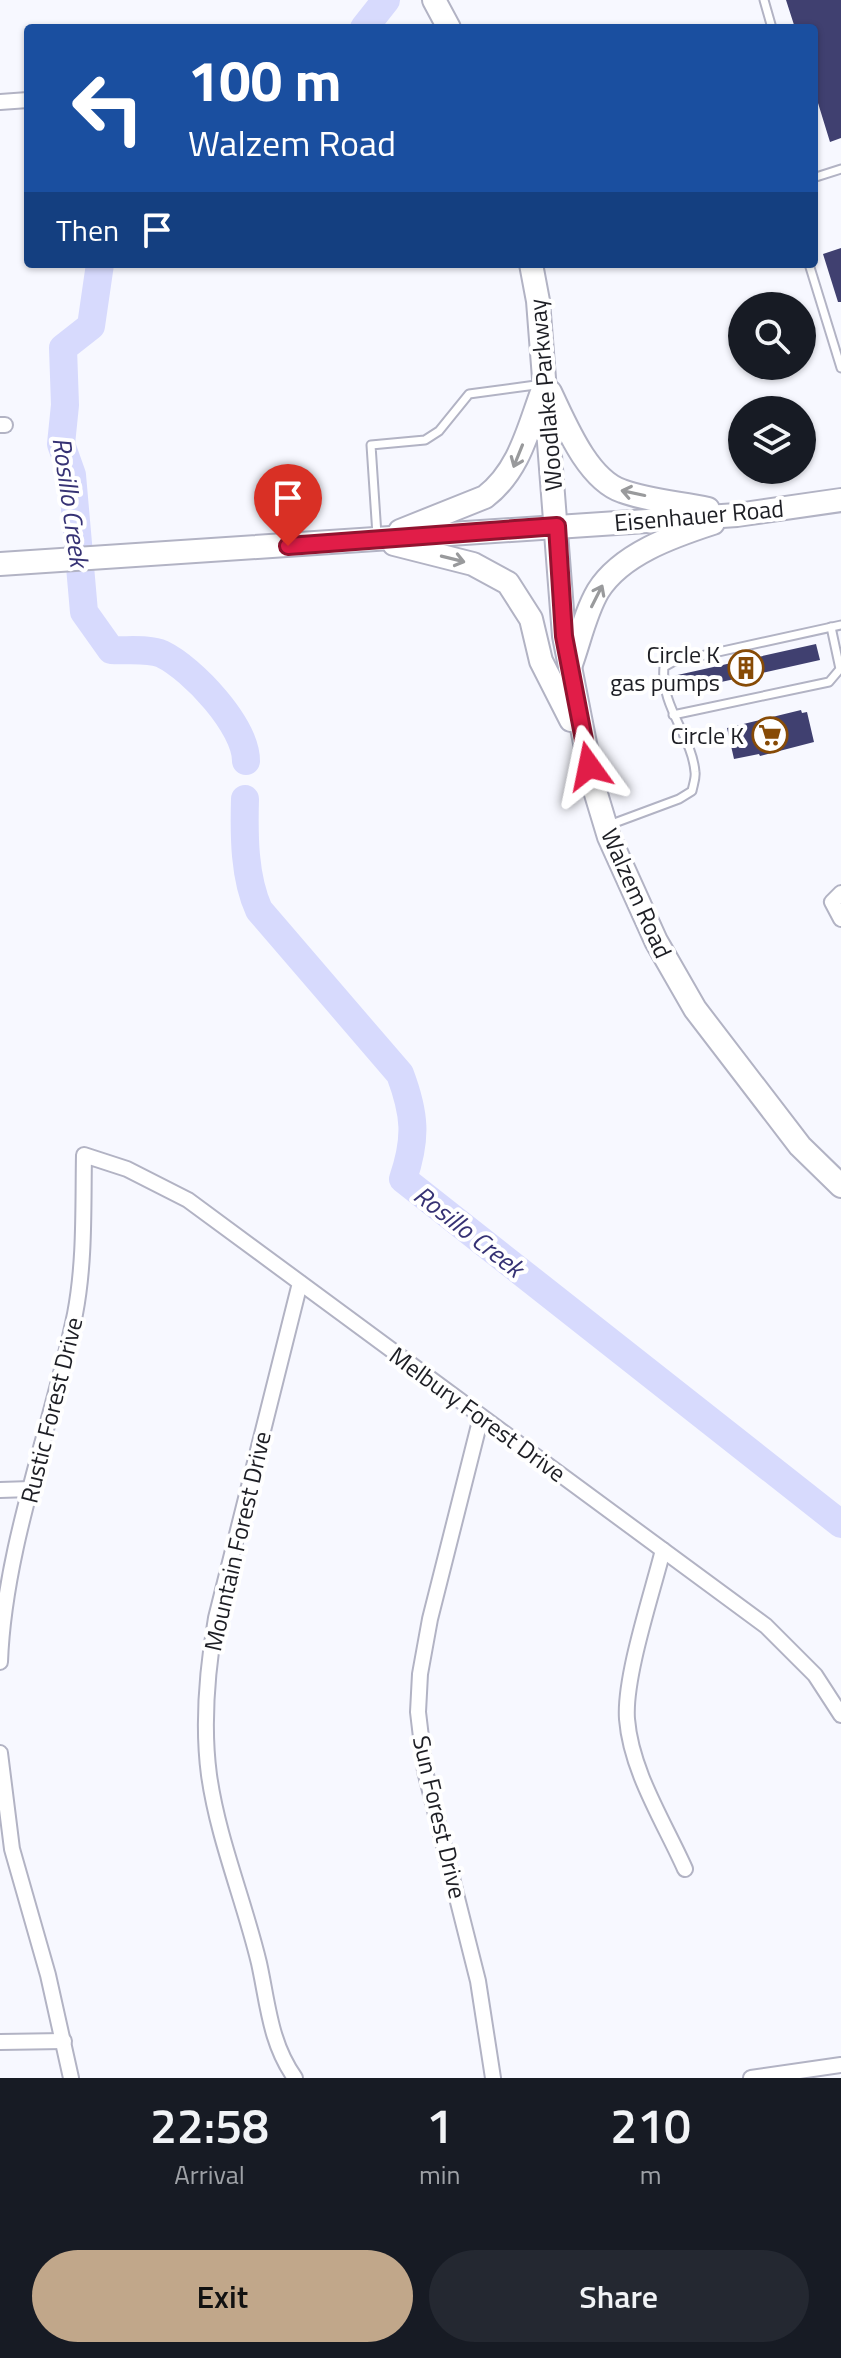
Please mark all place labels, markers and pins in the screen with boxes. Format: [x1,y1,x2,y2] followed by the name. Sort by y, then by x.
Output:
[254,464,322,546] pin
[610,636,720,700] place label: Circle K gas pumps
[727,649,765,687] building icon: Circle K gas pumps
[751,716,789,754] supermarket icon: Circle K
[671,717,744,753] place label: Circle K

